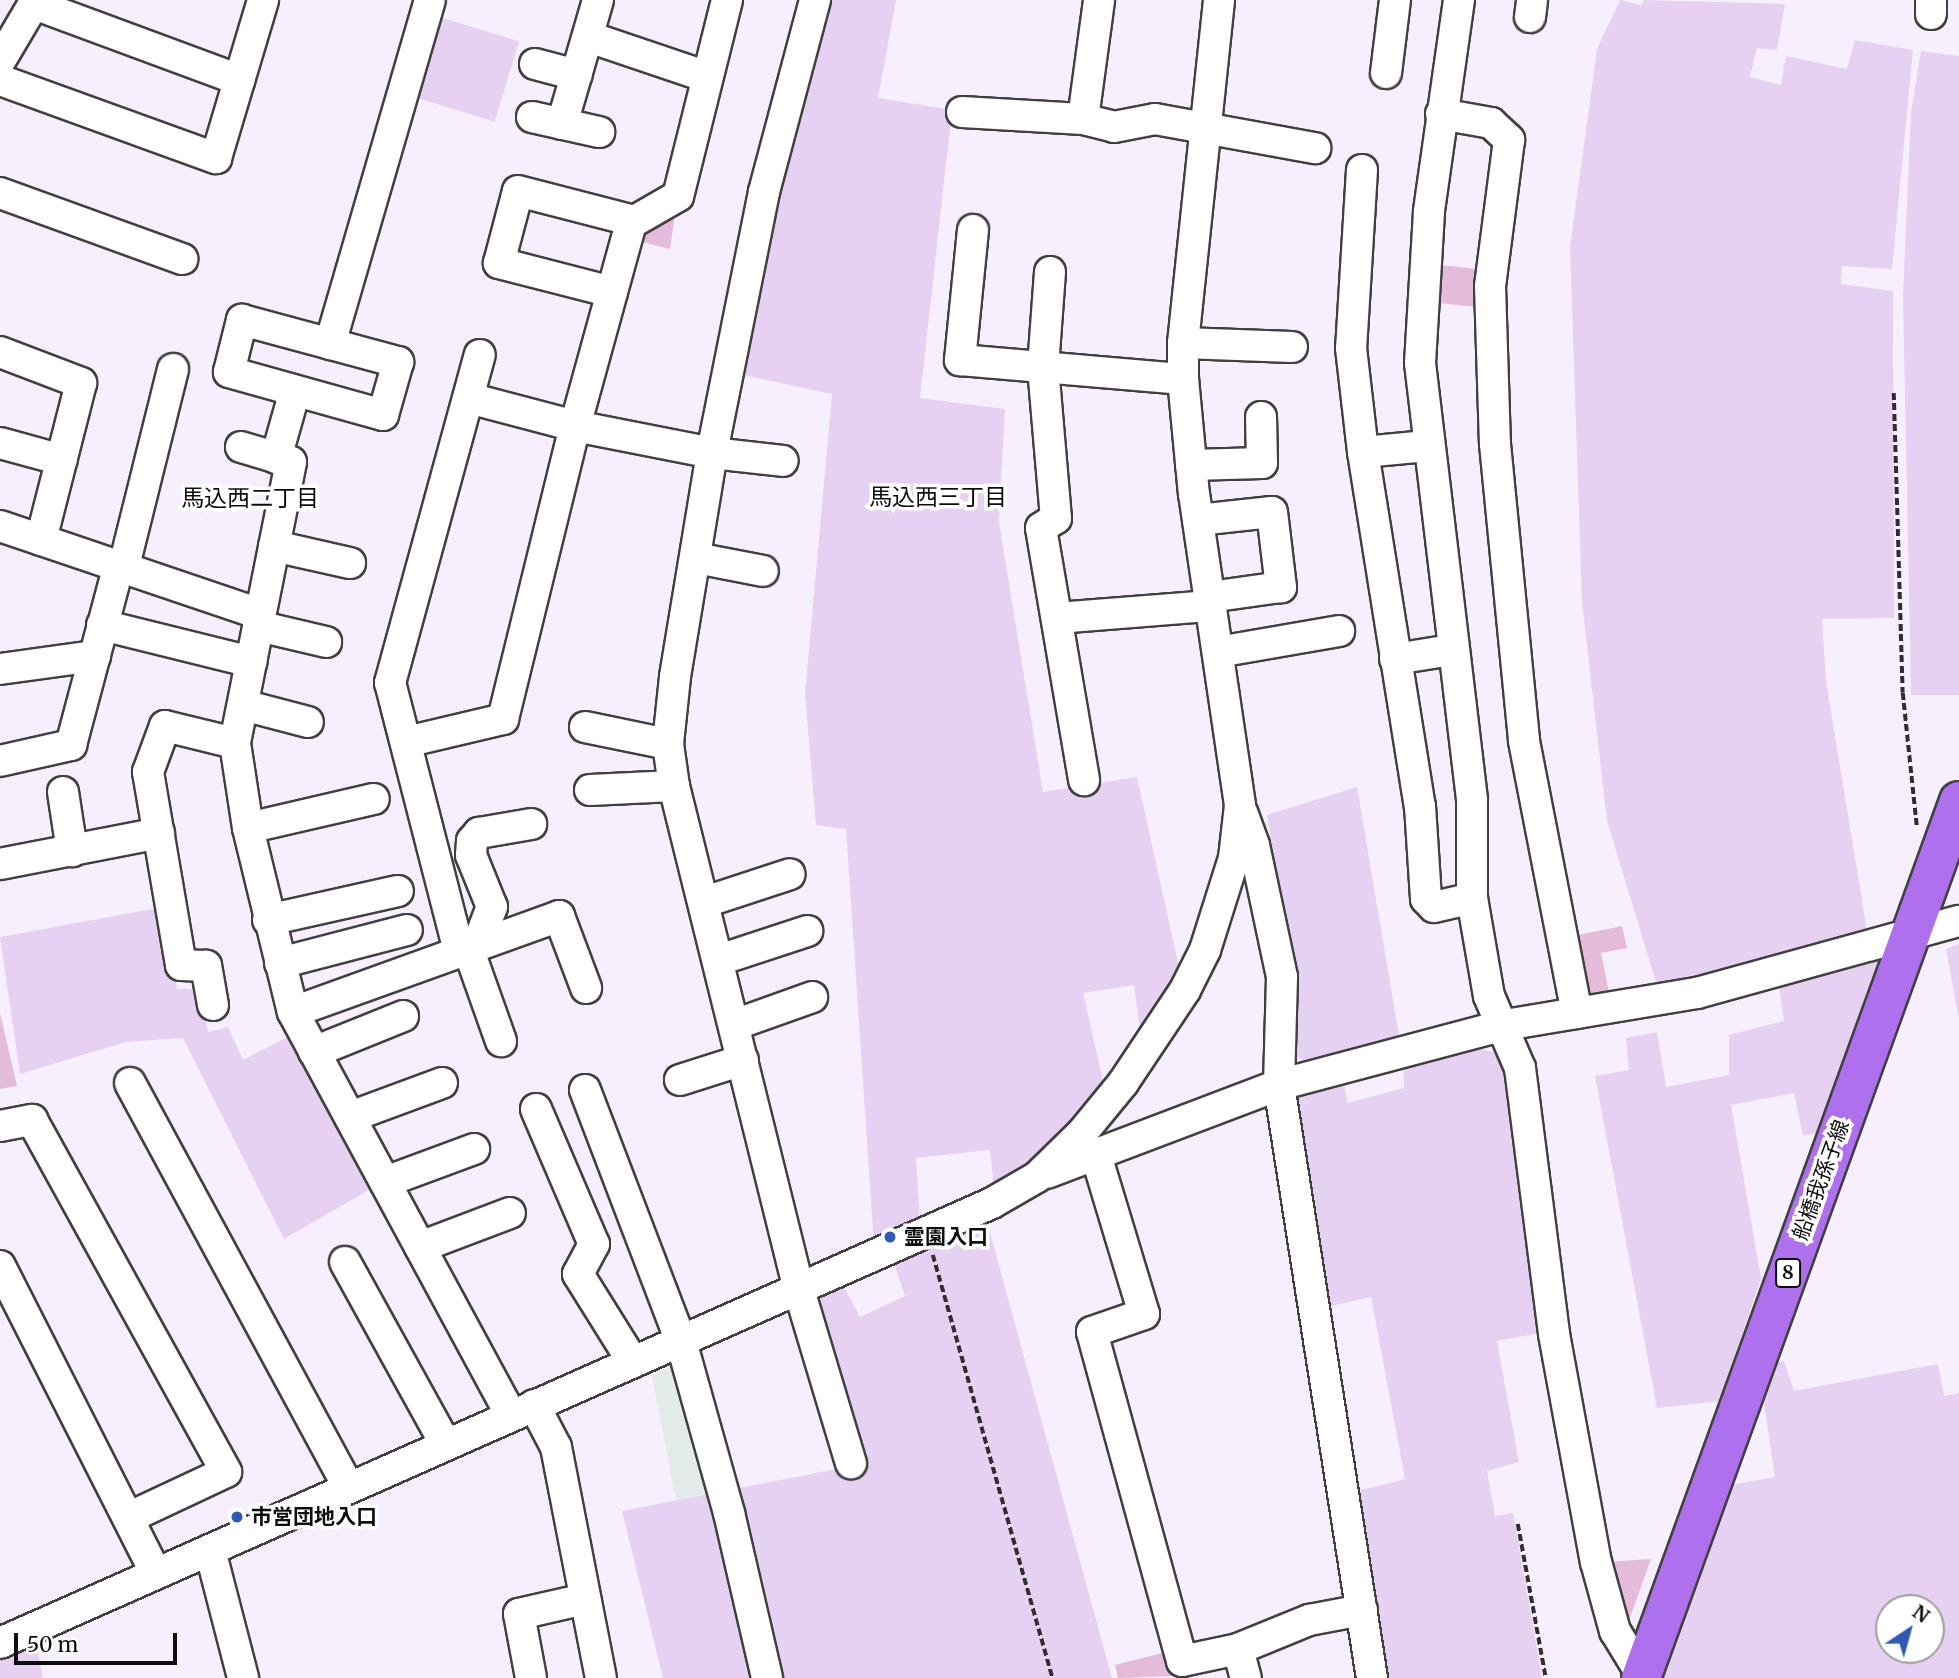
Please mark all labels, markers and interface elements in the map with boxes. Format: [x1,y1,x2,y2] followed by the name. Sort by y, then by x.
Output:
[869,483,1007,511] district label: 馬込西三丁目
[181,484,319,512] district label: 馬込西二丁目
[1788,1116,1854,1244] street label: 船橋我孫子線
[904,1224,988,1250] place label: 霊園入口
[882,1229,898,1245] marker: 霊園入口
[1774,1258,1802,1288] road number: 8
[251,1504,377,1530] place label: 市営団地入口
[229,1509,245,1525] marker: 市営団地入口
[1875,1594,1945,1664] north arrow
[1908,1600,1934,1628] text: N
[18,1618,180,1662] scale bar
[27,1631,78,1658] text: 50 m

